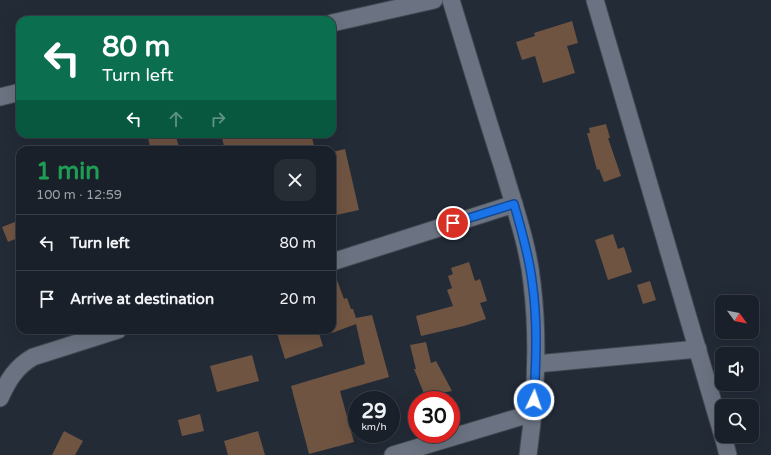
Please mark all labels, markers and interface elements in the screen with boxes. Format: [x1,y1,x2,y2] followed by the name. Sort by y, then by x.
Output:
[102,30,170,64] text: 80 m
[36,32,88,84] icon: left
[102,64,174,86] text: Turn left
[123,108,145,130] icon: left
[165,108,187,130] icon: ahead
[207,108,229,130] icon: right
[36,157,100,186] text: 1 min
[274,159,316,201] button: close
[36,187,122,203] text: 100 m · 12:59
[436,206,470,240] pin
[442,212,464,234] icon: arrive
[36,232,58,254] icon: left
[70,234,130,252] text: Turn left
[279,234,316,252] text: 80 m
[36,288,58,310] icon: arrive
[70,290,214,308] text: Arrive at destination
[279,290,316,308] text: 20 m
[715,295,759,339] north arrow
[715,295,759,443] map controls
[715,347,759,391] button: sound
[513,379,555,421] position arrow
[408,391,460,443] speed limit sign: 30
[715,399,759,443] button: search
[361,400,387,424] text: 29
[361,421,387,433] text: km/h

